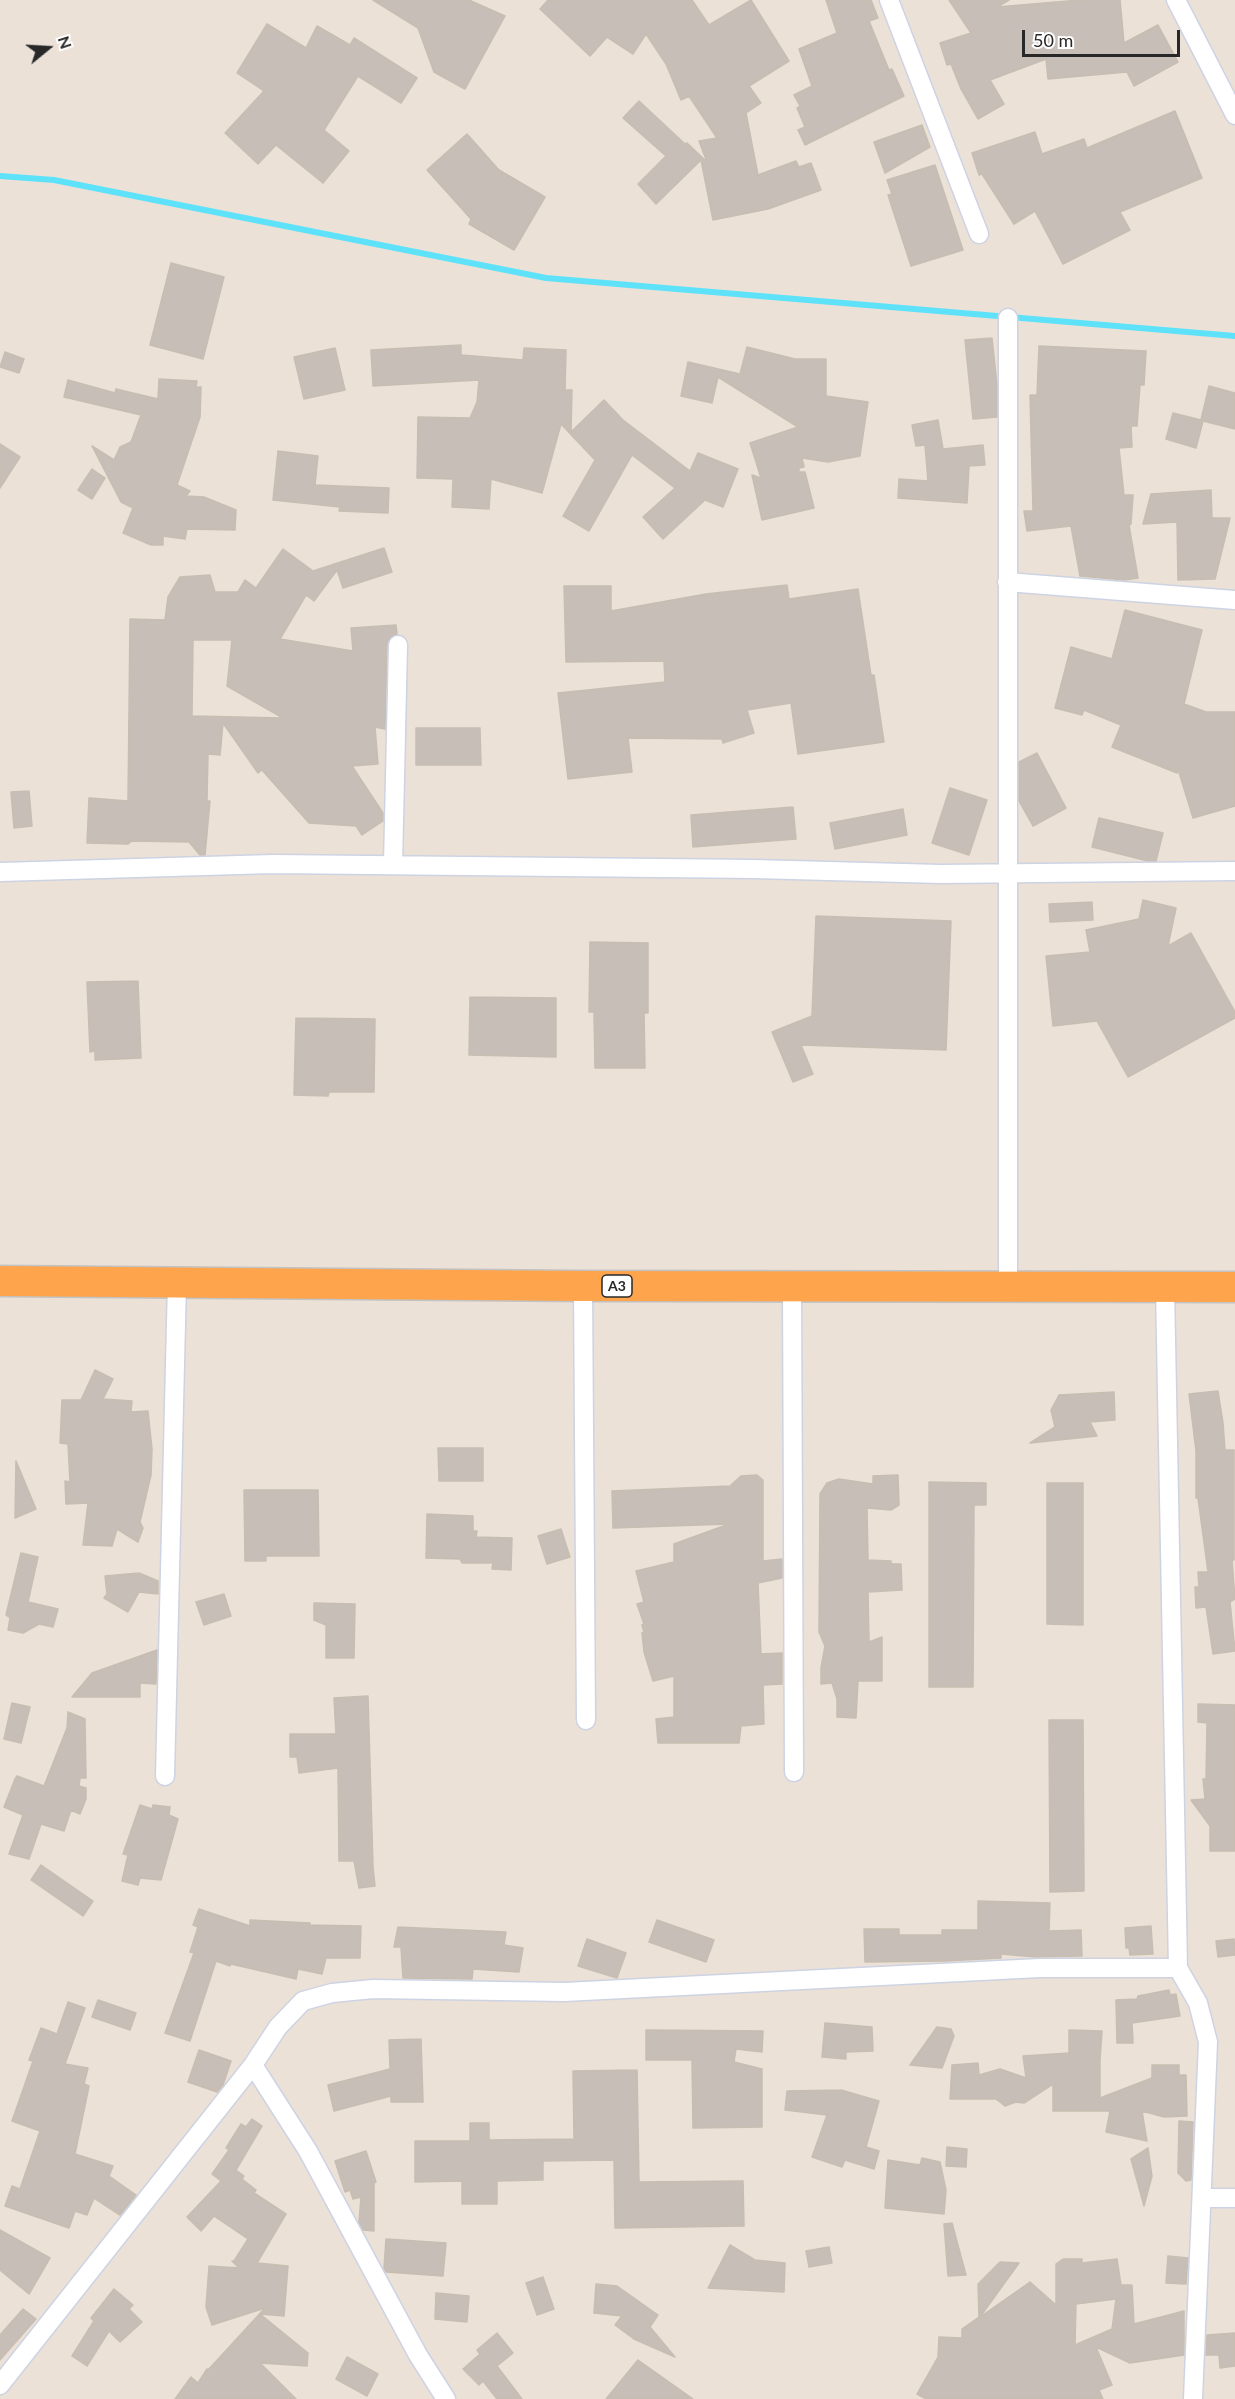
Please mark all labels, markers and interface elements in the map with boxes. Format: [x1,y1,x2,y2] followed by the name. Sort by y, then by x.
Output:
[18,18,78,78] north arrow
[1025,18,1182,56] scale bar
[1033,29,1073,51] text: 50 m
[55,33,77,51] text: N
[602,1275,632,1297] road number: A3

